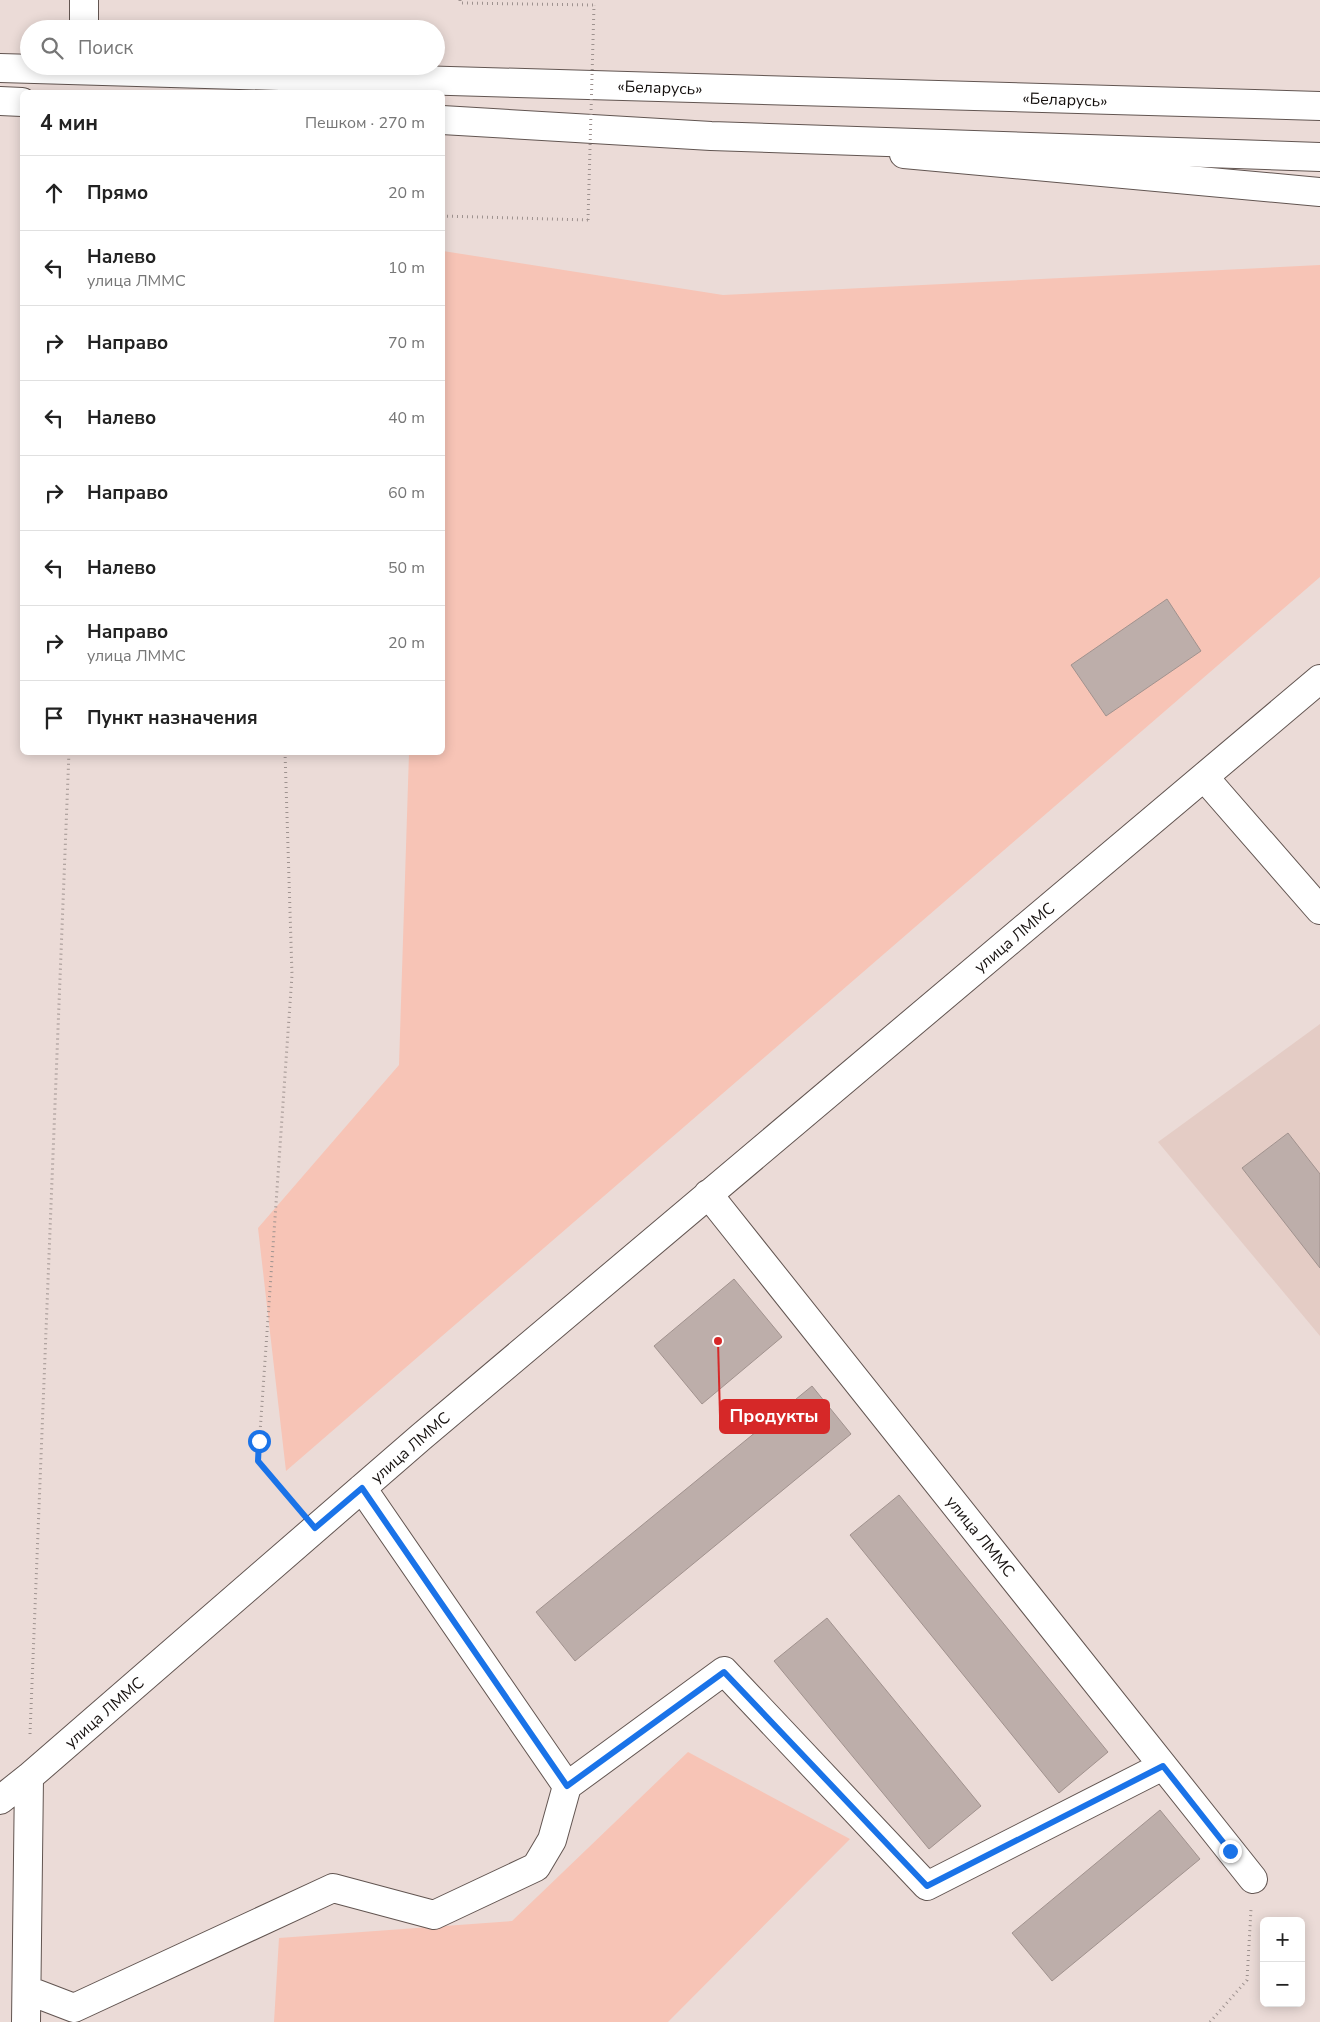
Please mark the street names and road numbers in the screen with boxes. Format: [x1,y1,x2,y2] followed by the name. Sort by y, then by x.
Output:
[617,76,703,100] street label: «Беларусь»
[1022,88,1108,112] street label: «Беларусь»
[970,897,1060,978] street label: улица ЛММС
[366,1407,455,1488] street label: улица ЛММС
[941,1491,1020,1582] street label: улица ЛММС
[60,1672,149,1753] street label: улица ЛММС

